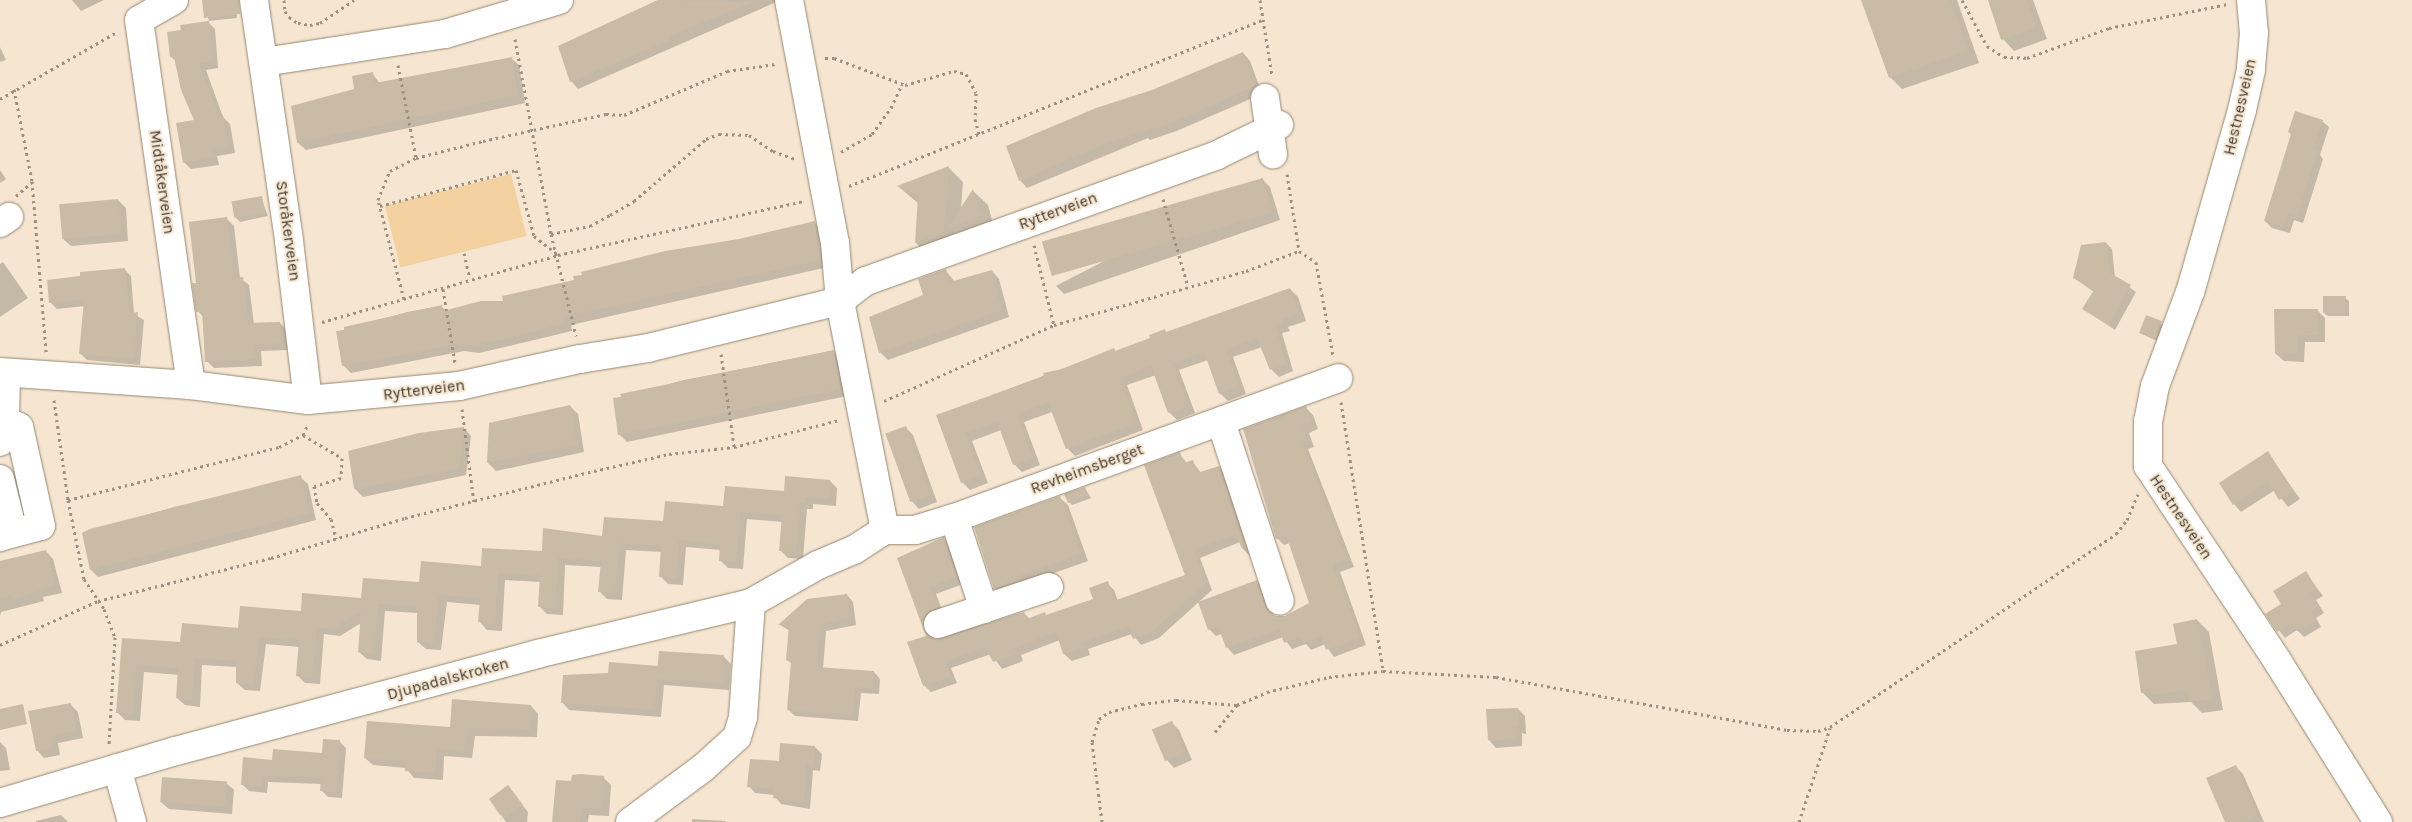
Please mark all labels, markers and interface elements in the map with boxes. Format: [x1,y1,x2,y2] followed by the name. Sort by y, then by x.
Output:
[2220,57,2260,157] street label: Hestnesveien
[145,129,179,235] street label: Midtåkerveien
[271,180,305,282] street label: Storåkerveien
[1016,188,1100,234] street label: Rytterveien
[382,375,466,405] street label: Rytterveien
[1028,440,1146,498] street label: Revheimsberget
[2145,471,2217,563] street label: Hestnesveien
[385,654,511,704] street label: Djupadalskroken

